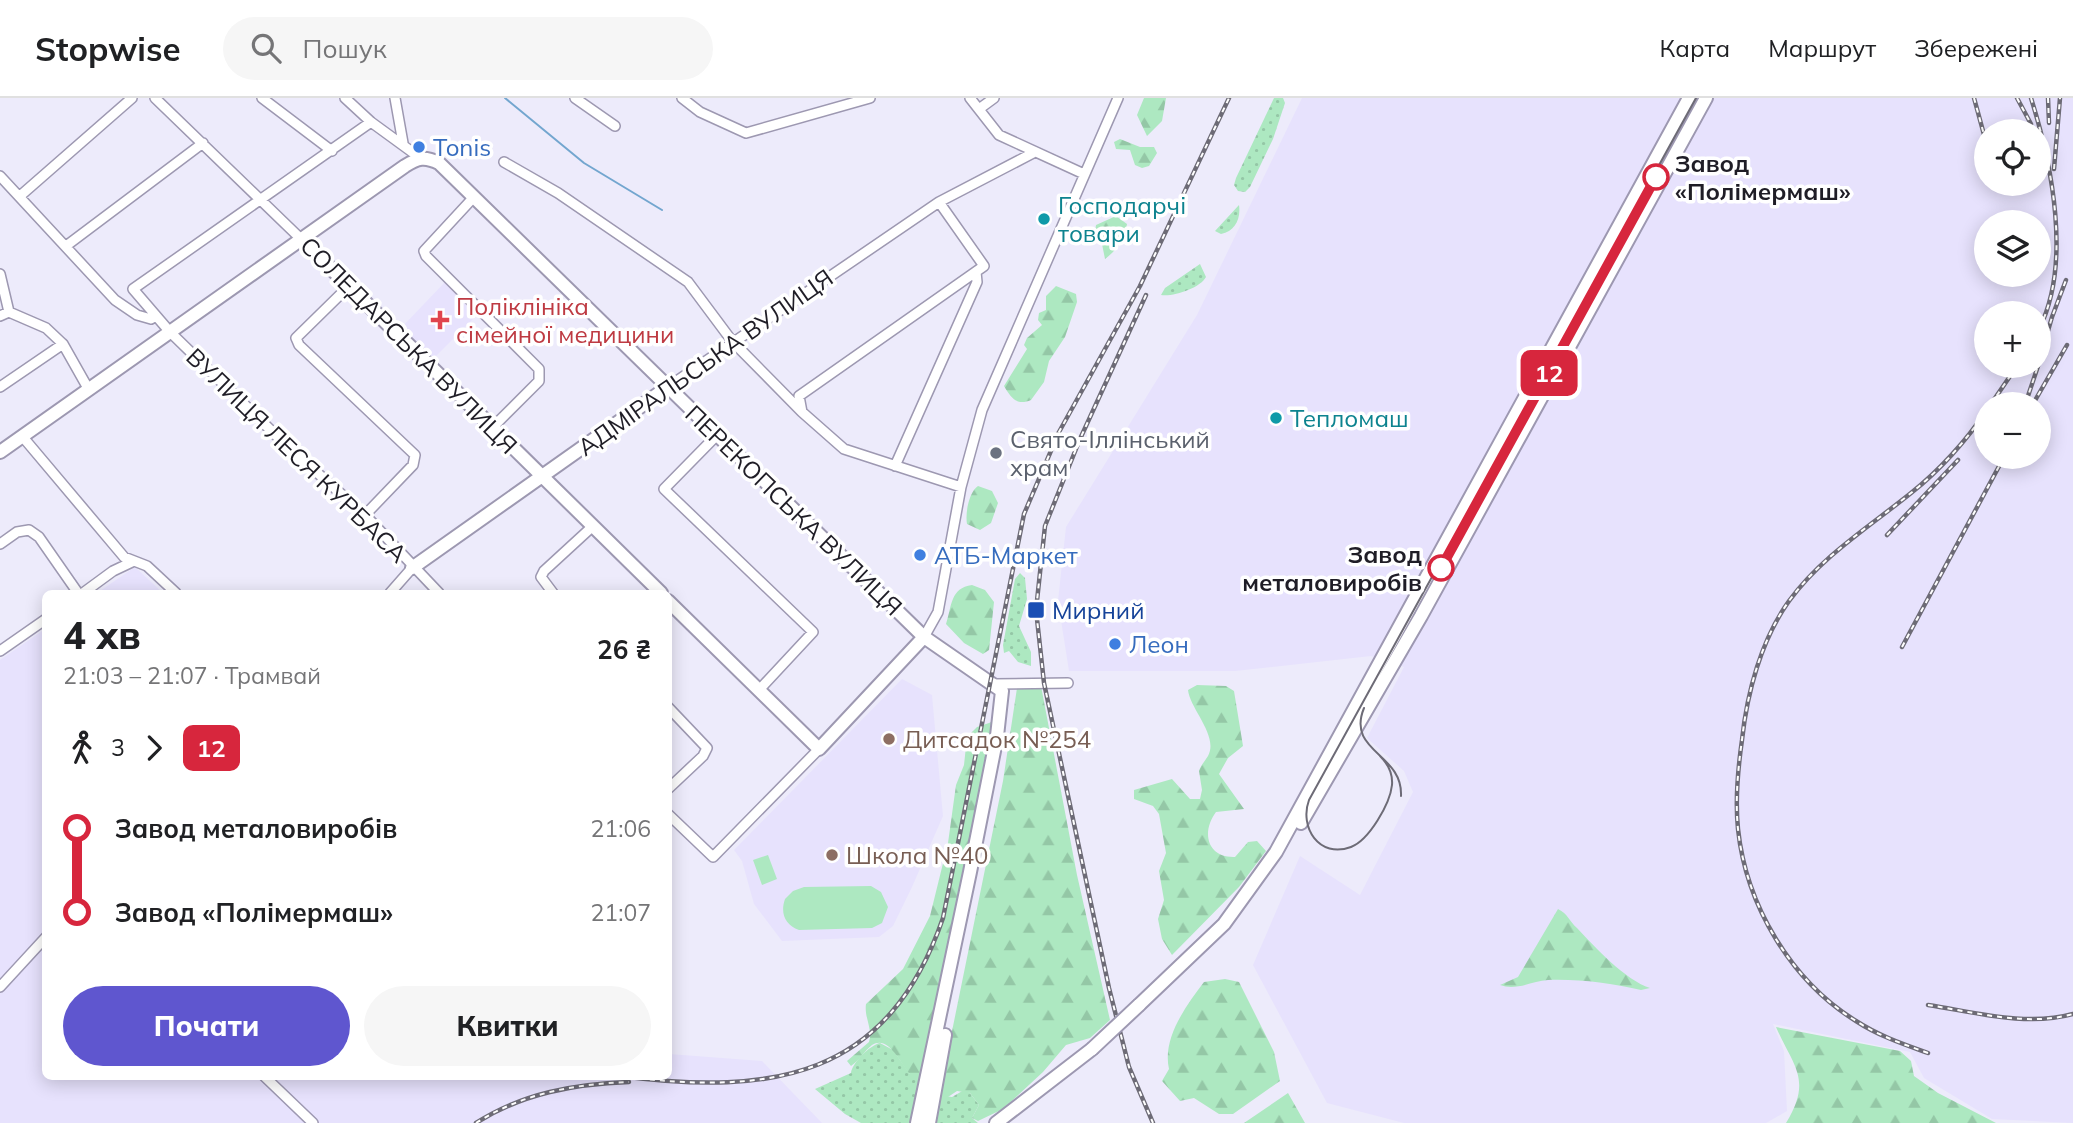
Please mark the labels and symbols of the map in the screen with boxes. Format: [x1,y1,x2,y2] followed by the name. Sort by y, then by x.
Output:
[433,132,491,162] place label: Tonis
[411,139,427,155] marker: Tonis
[1675,148,1851,206] place label: Завод «Полімермаш»
[1643,164,1669,190] marker: Завод «Полімермаш»
[1058,190,1186,248] place label: Господарчі товари
[1036,211,1052,227] marker: Господарчі товари
[294,230,524,460] street label: СОЛЕДАРСЬКА ВУЛИЦЯ
[571,262,839,462] street label: АДМІРАЛЬСЬКА ВУЛИЦЯ
[456,291,674,349] place label: Поліклініка сімейної медицини
[430,310,450,330] marker: Поліклініка сімейної медицини
[180,342,414,569] street label: ВУЛИЦЯ ЛЕСЯ КУРБАСА
[1518,350,1580,396] line badge: 12
[679,398,909,622] street label: ПЕРЕКОПСЬКА ВУЛИЦЯ
[1290,403,1409,433] place label: Тепломаш
[1268,410,1284,426] marker: Тепломаш
[1010,424,1210,482] place label: Свято-Іллінський храм
[988,445,1004,461] marker: Свято-Іллінський храм
[1242,539,1422,597] place label: Завод металовиробів
[934,540,1078,570] place label: АТБ-Маркет
[912,547,928,563] marker: АТБ-Маркет
[1428,555,1454,581] marker: Завод металовиробів
[1052,595,1144,625] place label: Мирний
[1026,600,1046,620] marker: Мирний
[1129,629,1189,659] place label: Леон
[1107,636,1123,652] marker: Леон
[903,724,1091,754] place label: Дитсадок №254
[881,731,897,747] marker: Дитсадок №254
[846,840,988,870] place label: Школа №40
[824,847,840,863] marker: Школа №40

